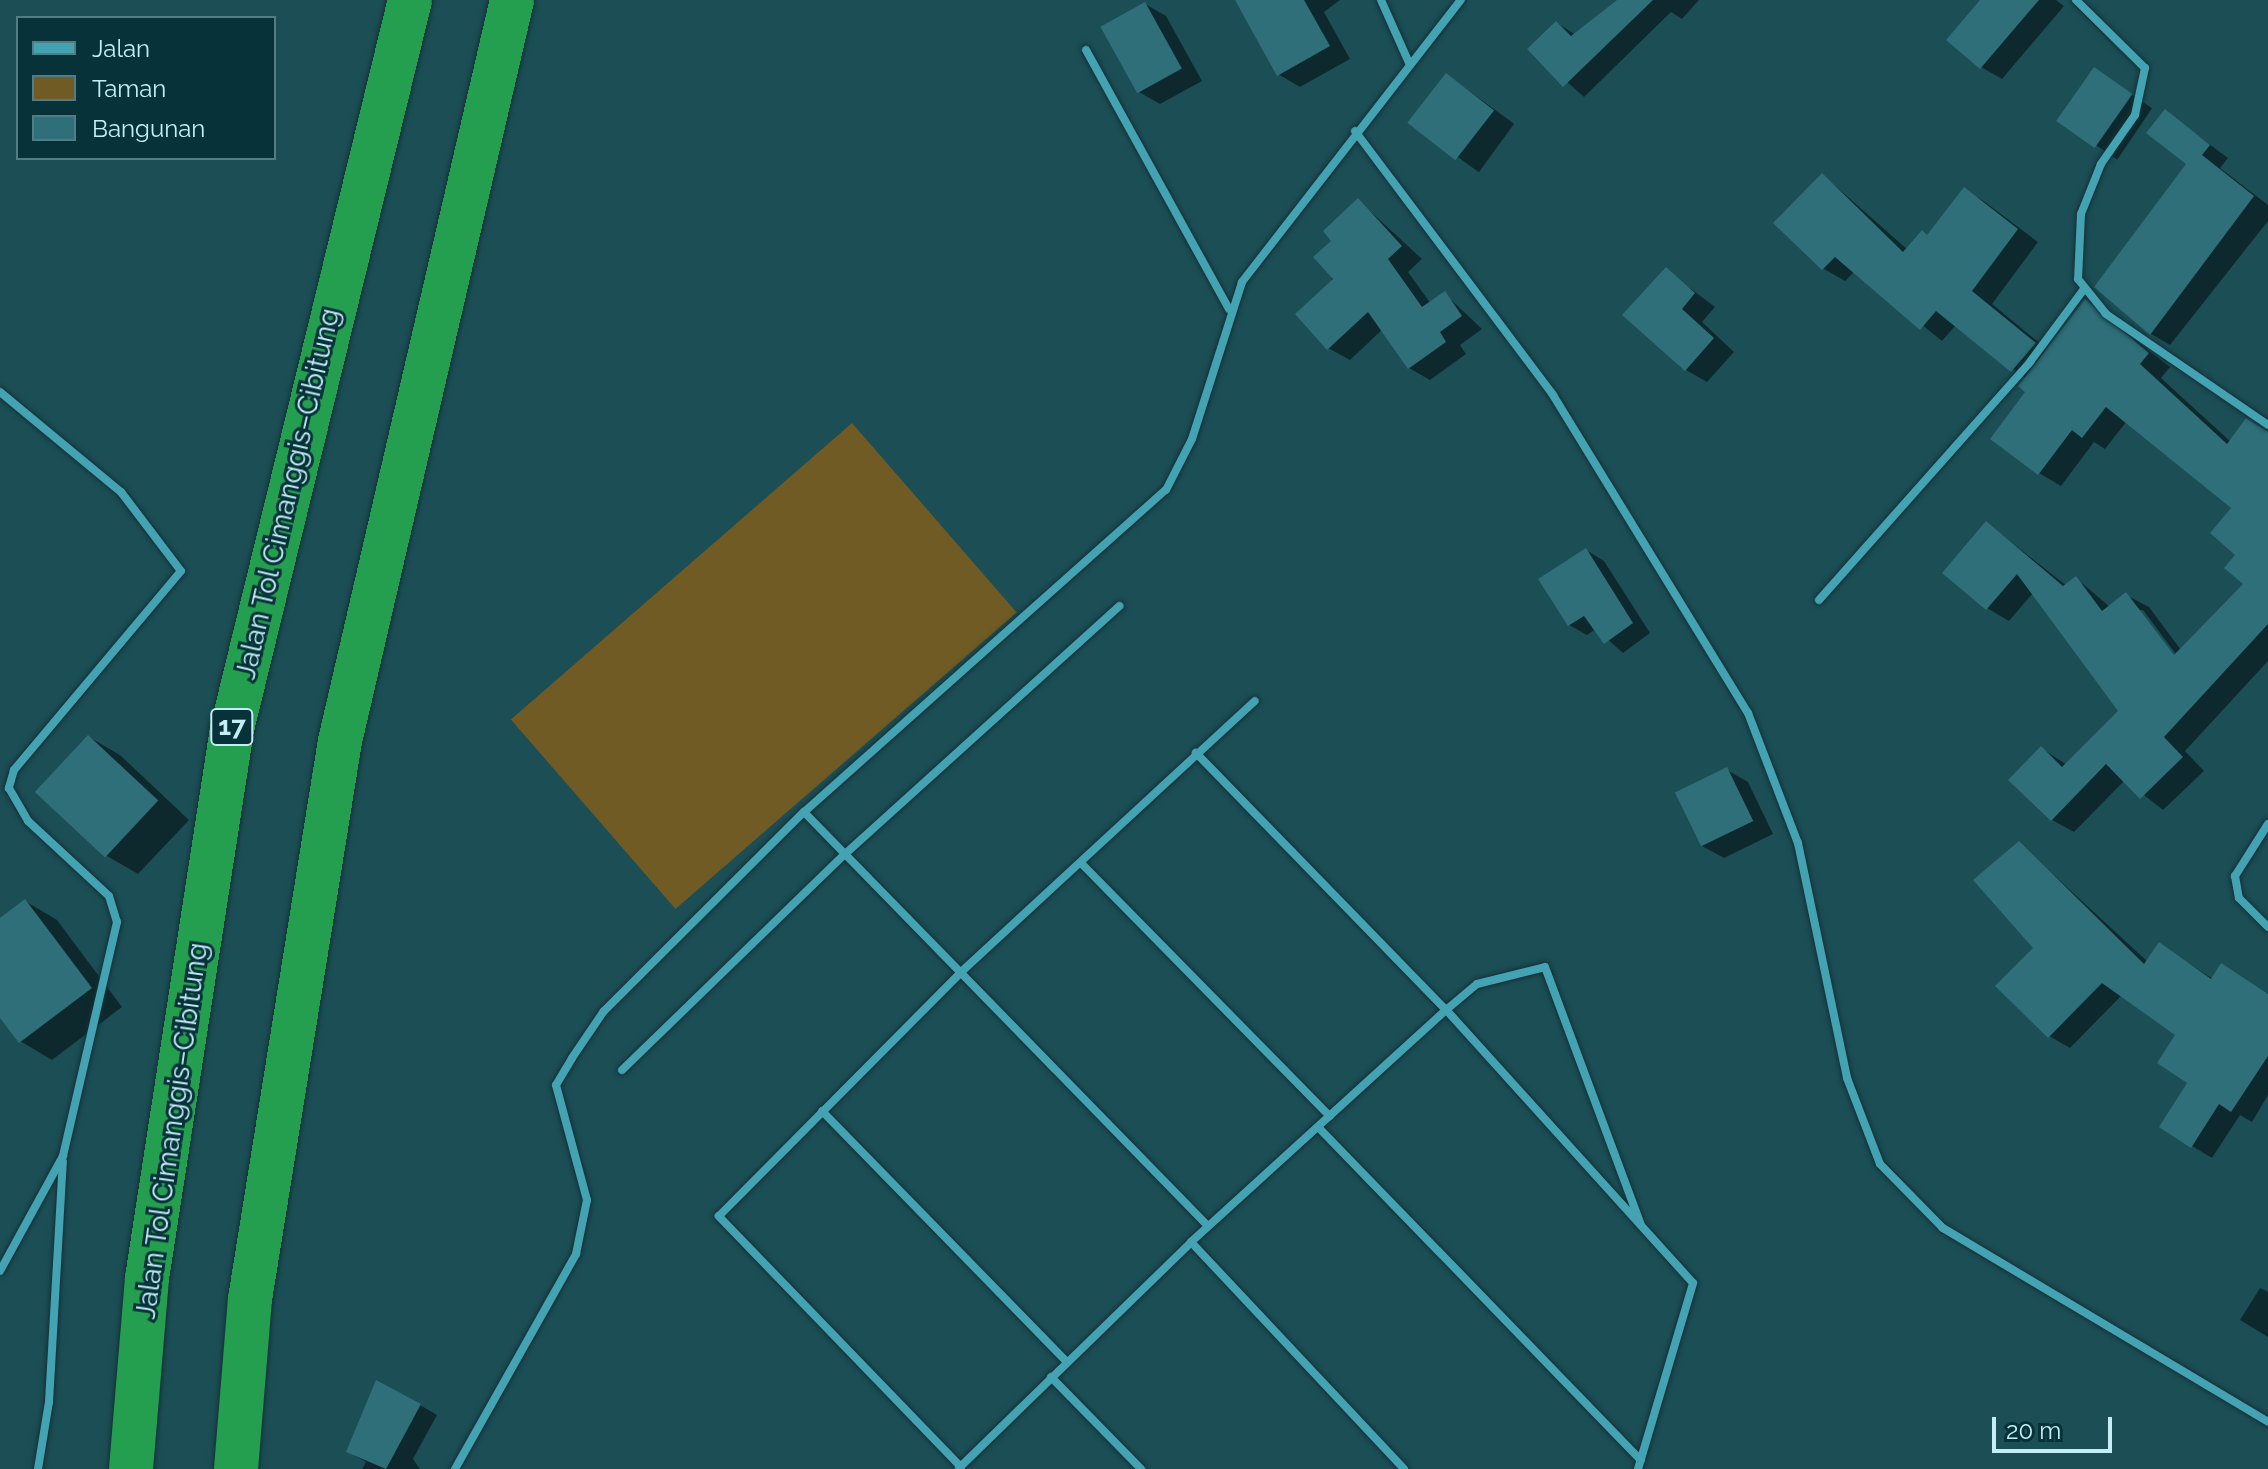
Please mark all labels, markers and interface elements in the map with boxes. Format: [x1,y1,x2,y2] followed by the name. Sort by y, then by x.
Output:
[16,16,276,160] legend
[92,34,150,63] text: Jalan
[92,74,166,103] text: Taman
[92,114,205,143] text: Bangunan
[229,304,347,684] street label: Jalan Tol Cimanggis–Cibitung
[210,705,254,749] road number: 17
[129,940,215,1322] street label: Jalan Tol Cimanggis–Cibitung
[1996,1401,2116,1451] scale bar
[2006,1416,2061,1445] text: 20 m

